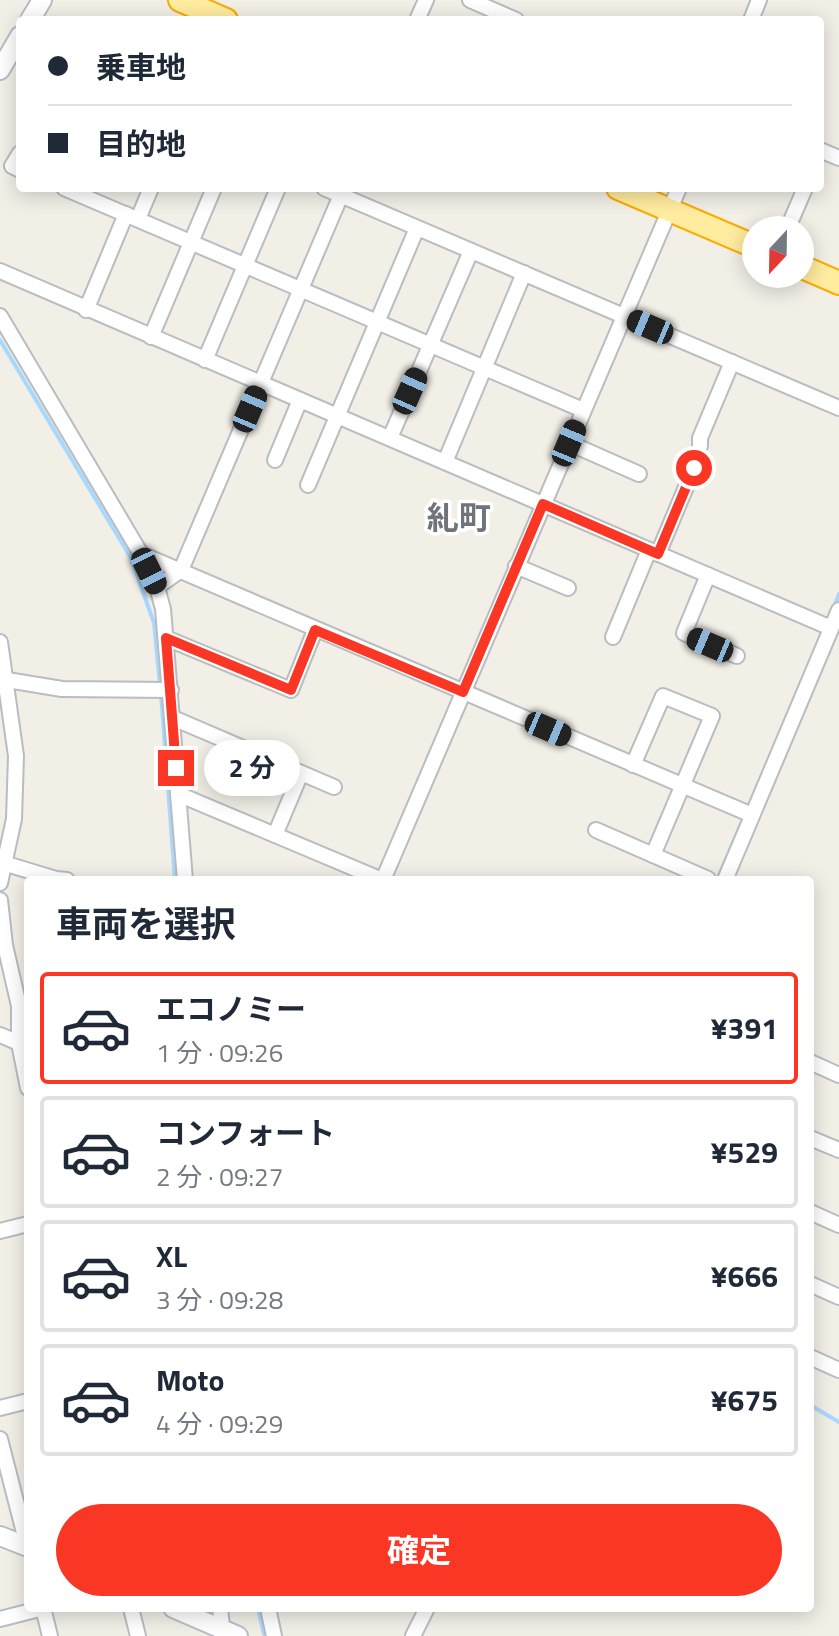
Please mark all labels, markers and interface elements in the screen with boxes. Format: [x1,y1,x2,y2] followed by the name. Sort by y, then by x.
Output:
[96,44,186,90] text: 乗車地
[96,121,186,167] text: 目的地
[742,216,814,288] north arrow
[742,216,814,288] map controls
[623,307,677,347] car
[389,364,431,418] car
[230,382,270,436] car
[549,416,589,470] car
[676,450,712,486] route start
[427,493,491,541] district label: 糺町
[128,544,170,598] car
[683,625,737,665] car
[521,709,575,749] car
[204,740,300,796] callout: 2 分
[229,748,275,787] text: 2 分
[158,750,194,786] route end
[56,896,236,951] text: 車両を選択
[156,986,306,1032] text: エコノミー
[60,992,132,1064] icon: car
[711,1005,778,1051] text: ¥391
[156,1033,283,1072] text: 1 分 · 09:26
[156,1110,335,1156] text: コンフォート
[60,1116,132,1188] icon: car
[711,1129,778,1175] text: ¥529
[156,1157,283,1196] text: 2 分 · 09:27
[156,1233,187,1279] text: XL
[60,1240,132,1312] icon: car
[711,1253,778,1299] text: ¥666
[156,1280,283,1319] text: 3 分 · 09:28
[156,1357,224,1403] text: Moto
[60,1364,132,1436] icon: car
[711,1377,778,1423] text: ¥675
[156,1404,283,1443] text: 4 分 · 09:29
[56,1504,782,1596] button: 確定

